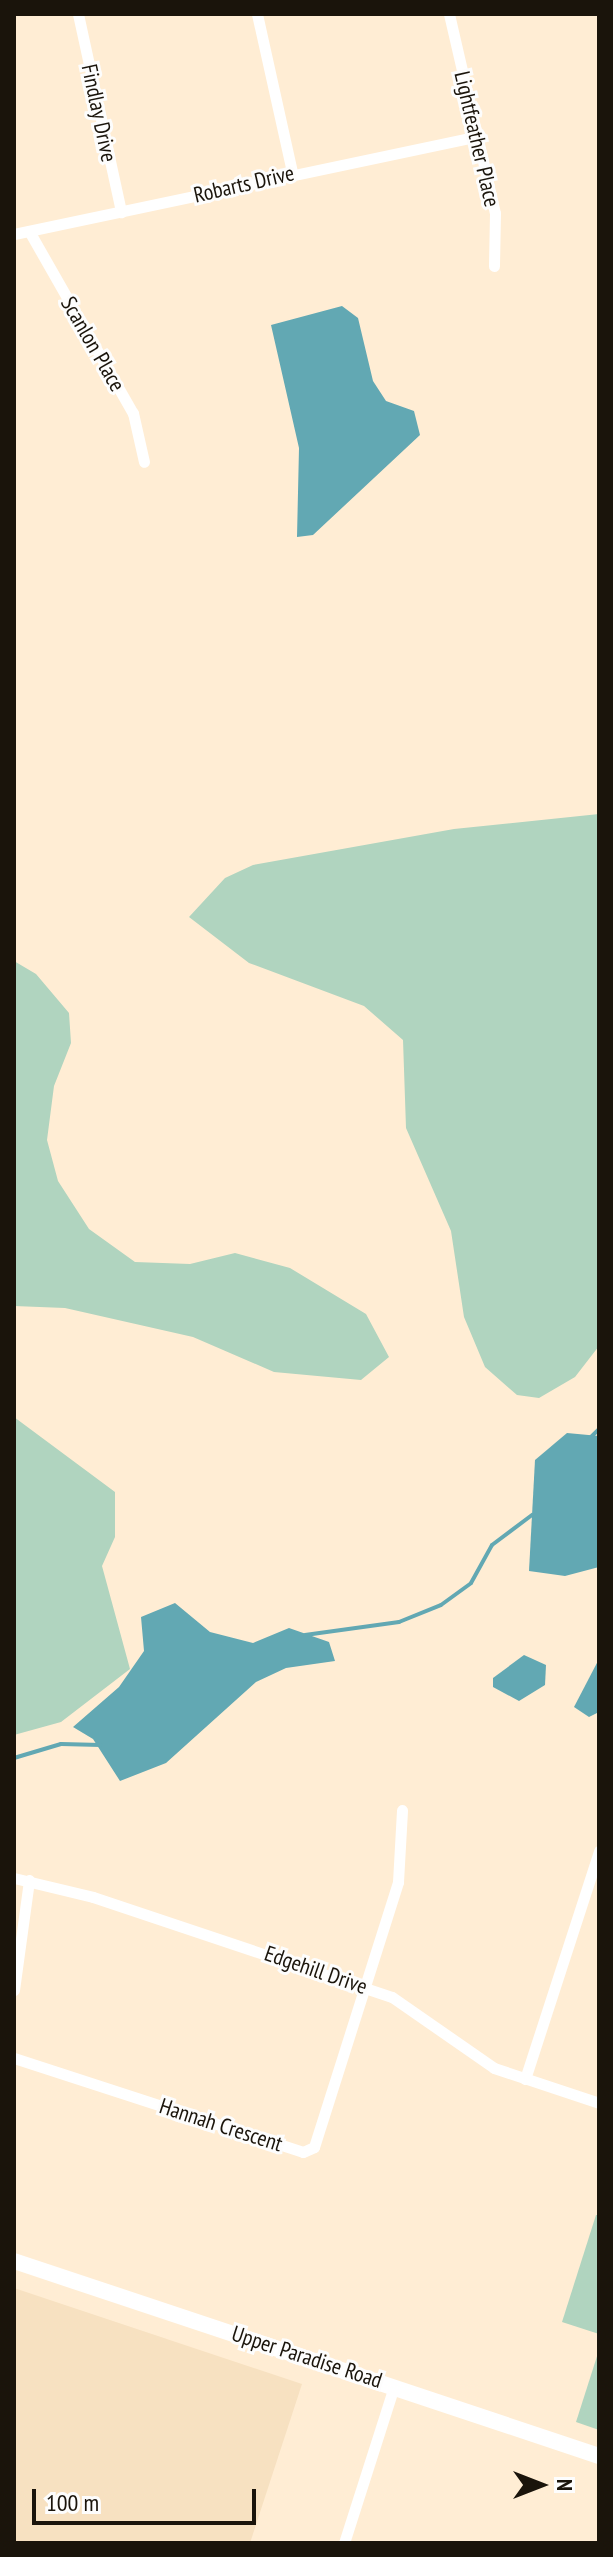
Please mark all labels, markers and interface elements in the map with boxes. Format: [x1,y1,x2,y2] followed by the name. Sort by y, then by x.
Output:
[76,61,122,165] street label: Findlay Drive
[449,69,505,209] street label: Lightfeather Place
[191,160,297,208] street label: Robarts Drive
[55,292,131,396] street label: Scanlon Place
[261,1940,371,2000] street label: Edgehill Drive
[156,2093,286,2157] street label: Hannah Crescent
[229,2320,385,2394] street label: Upper Paradise Road
[501,2445,581,2525] north arrow
[36,2473,260,2523] scale bar
[551,2479,579,2491] text: N
[46,2487,99,2518] text: 100 m

